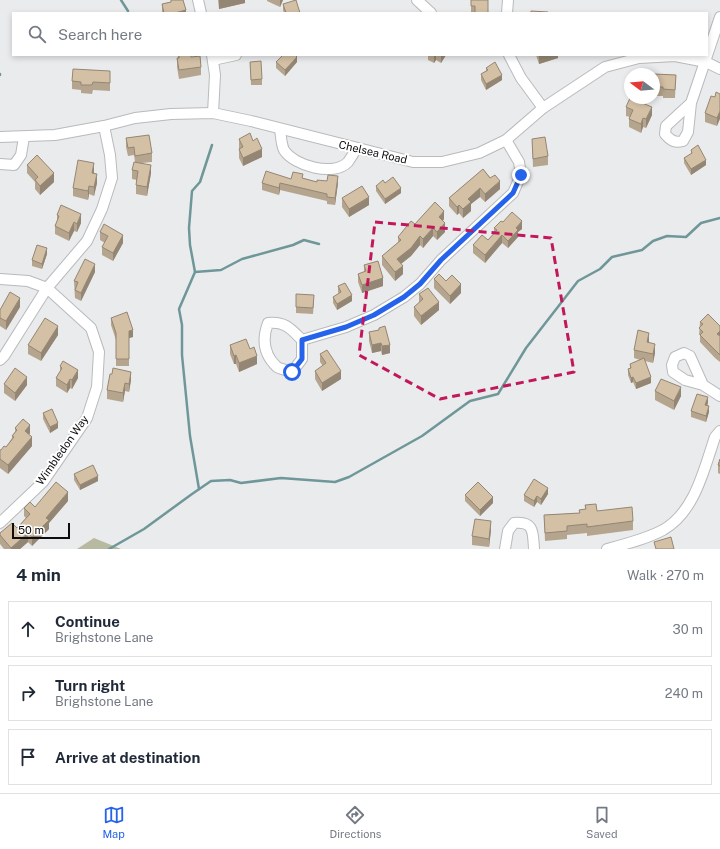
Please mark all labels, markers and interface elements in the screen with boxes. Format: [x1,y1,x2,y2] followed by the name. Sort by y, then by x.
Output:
[12,12,708,56] search box
[26,23,48,45] icon: search
[58,26,142,43] text: Search here
[624,68,660,104] north arrow
[338,138,408,166] street label: Chelsea Road
[512,166,530,184] route end
[283,363,301,381] route start
[34,413,90,487] street label: Wimbledon Way
[12,521,70,540] scale bar
[18,524,44,536] text: 50 m
[16,565,61,585] text: 4 min
[627,568,704,583] text: Walk · 270 m
[55,613,120,630] text: Continue
[17,618,39,640] icon: ahead
[673,622,703,637] text: 30 m
[55,630,153,645] text: Brighstone Lane
[55,677,125,694] text: Turn right
[17,682,39,704] icon: right
[665,686,703,701] text: 240 m
[55,694,153,709] text: Brighstone Lane
[17,746,39,768] icon: arrive
[55,749,200,766] text: Arrive at destination
[102,804,125,840] tab: Map
[330,804,381,840] tab: Directions
[586,804,618,840] tab: Saved

